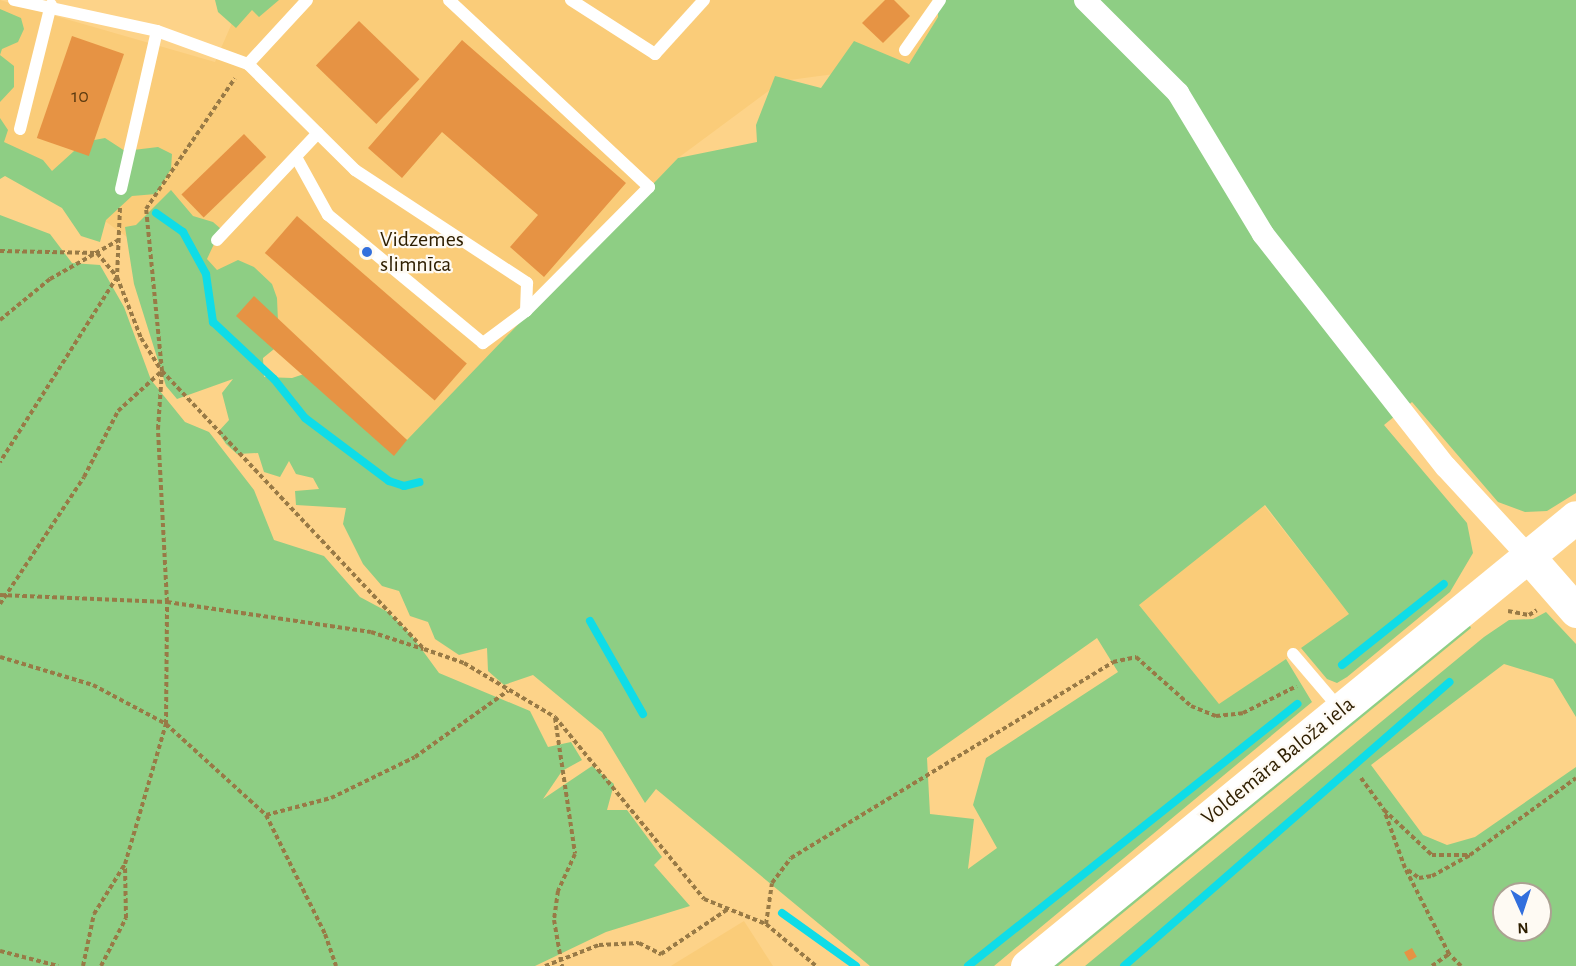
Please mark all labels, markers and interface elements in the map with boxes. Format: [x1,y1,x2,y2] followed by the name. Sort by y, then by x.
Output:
[71,84,89,108] house number: 10
[380,226,464,278] place label: Vidzemes slimnīca
[358,243,376,261] marker: Vidzemes slimnīca
[1196,691,1360,831] street label: Voldemāra Baloža iela
[1492,882,1552,942] north arrow
[1517,920,1529,936] text: N

